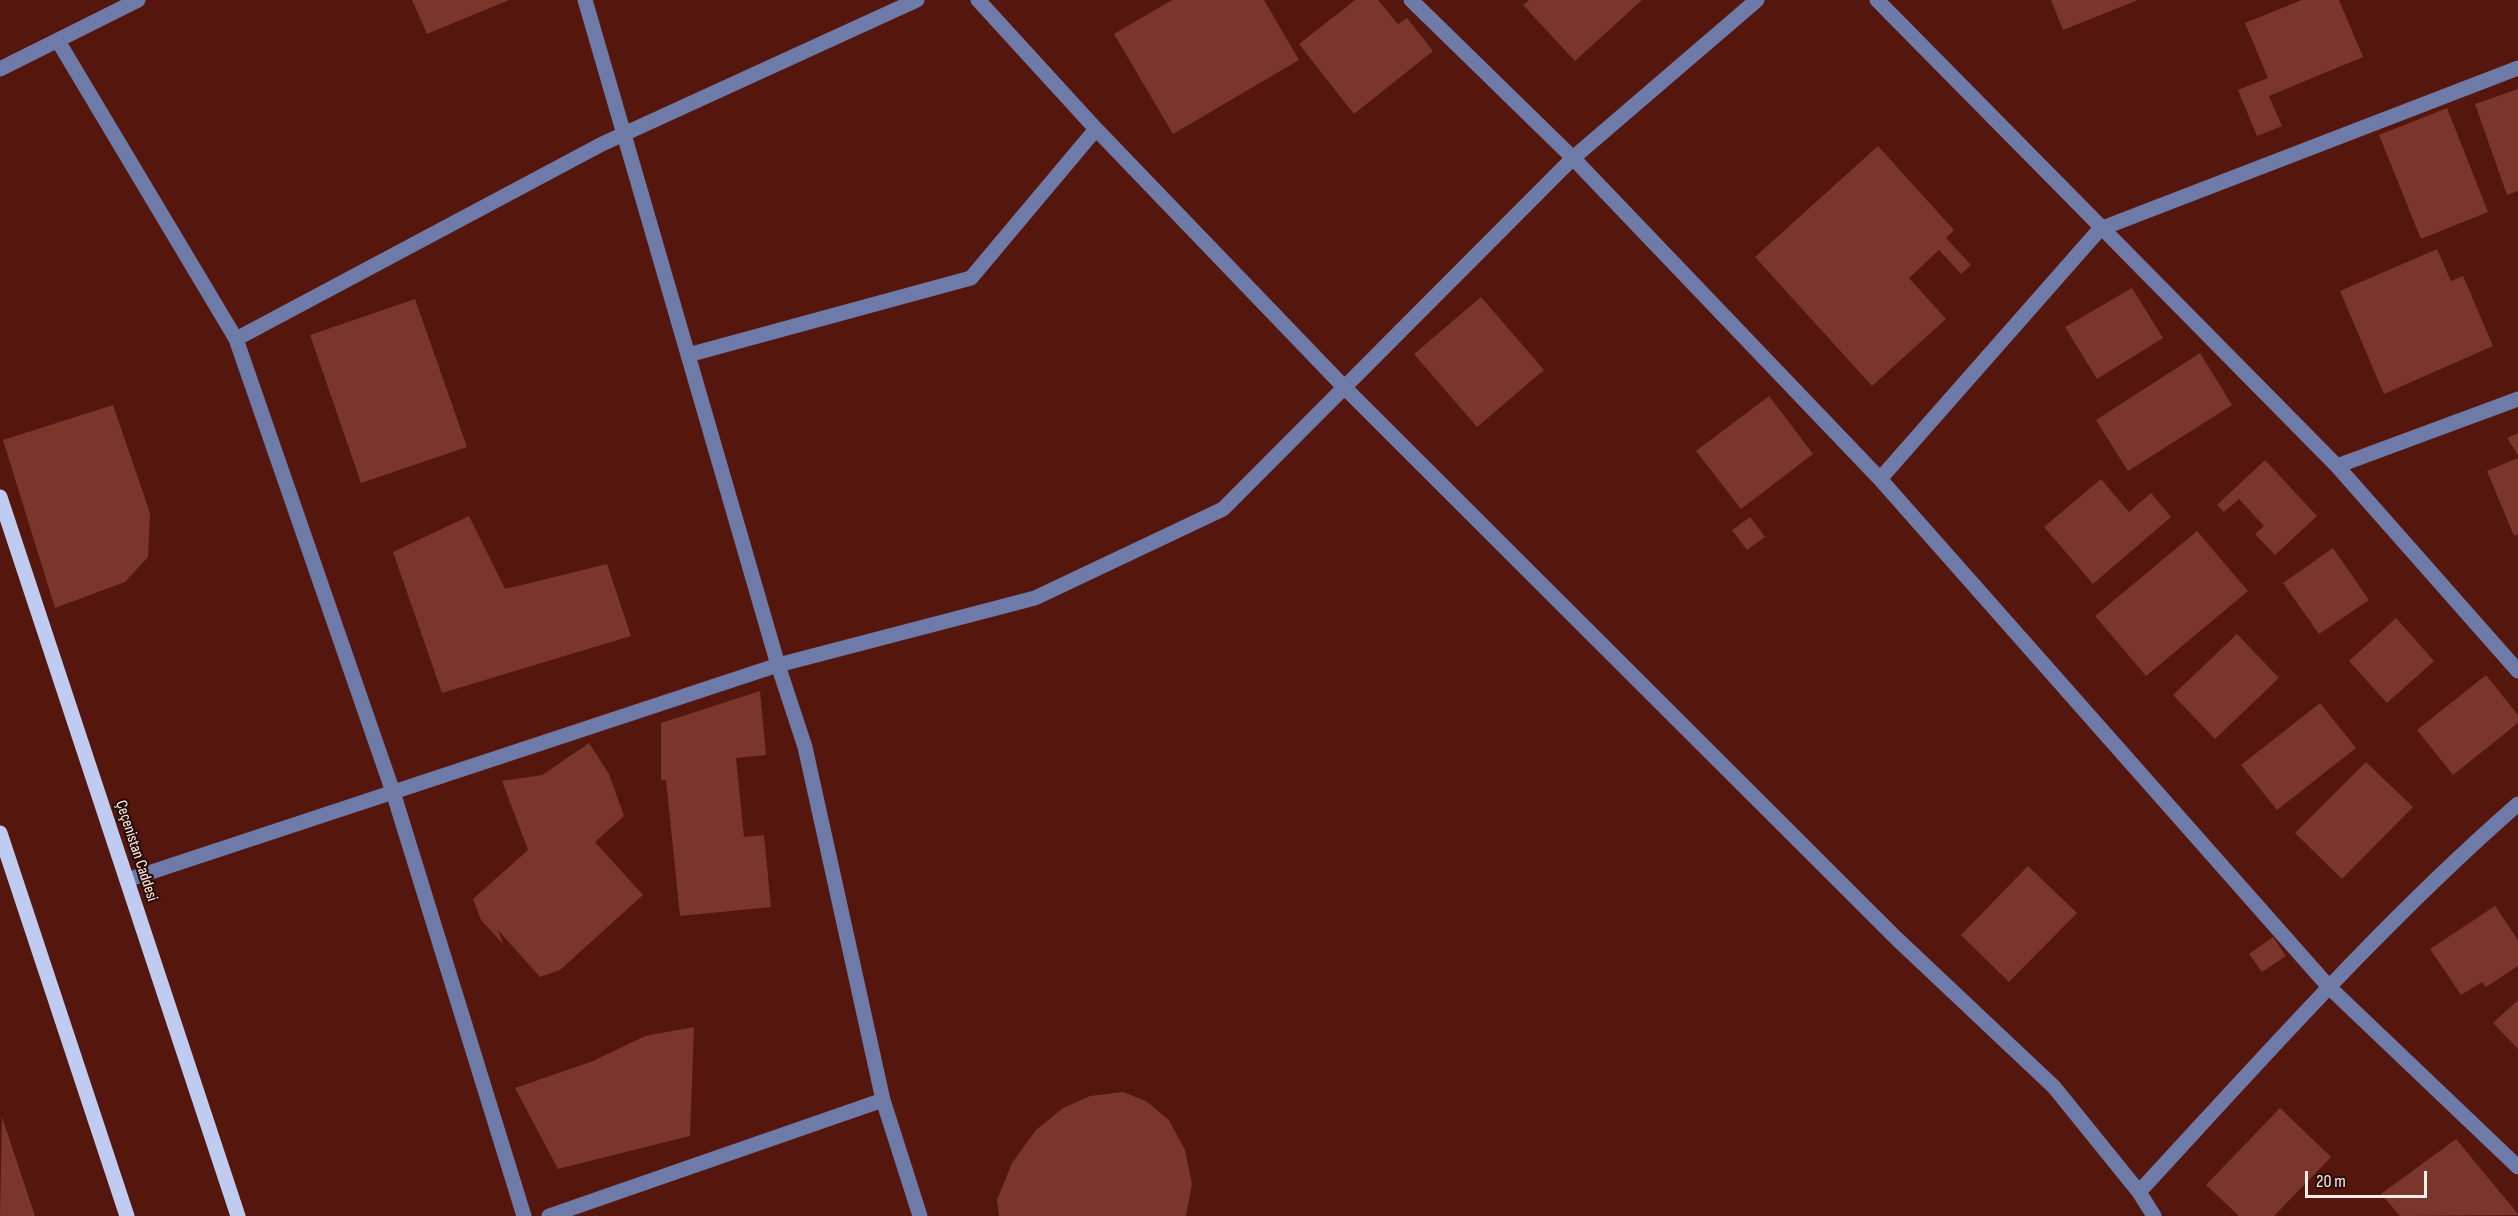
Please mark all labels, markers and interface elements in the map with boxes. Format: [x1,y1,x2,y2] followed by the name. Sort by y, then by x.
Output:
[111,798,161,904] street label: Çeçenistan Caddesi
[2308,1159,2430,1197] scale bar
[2316,1171,2346,1192] text: 20 m

